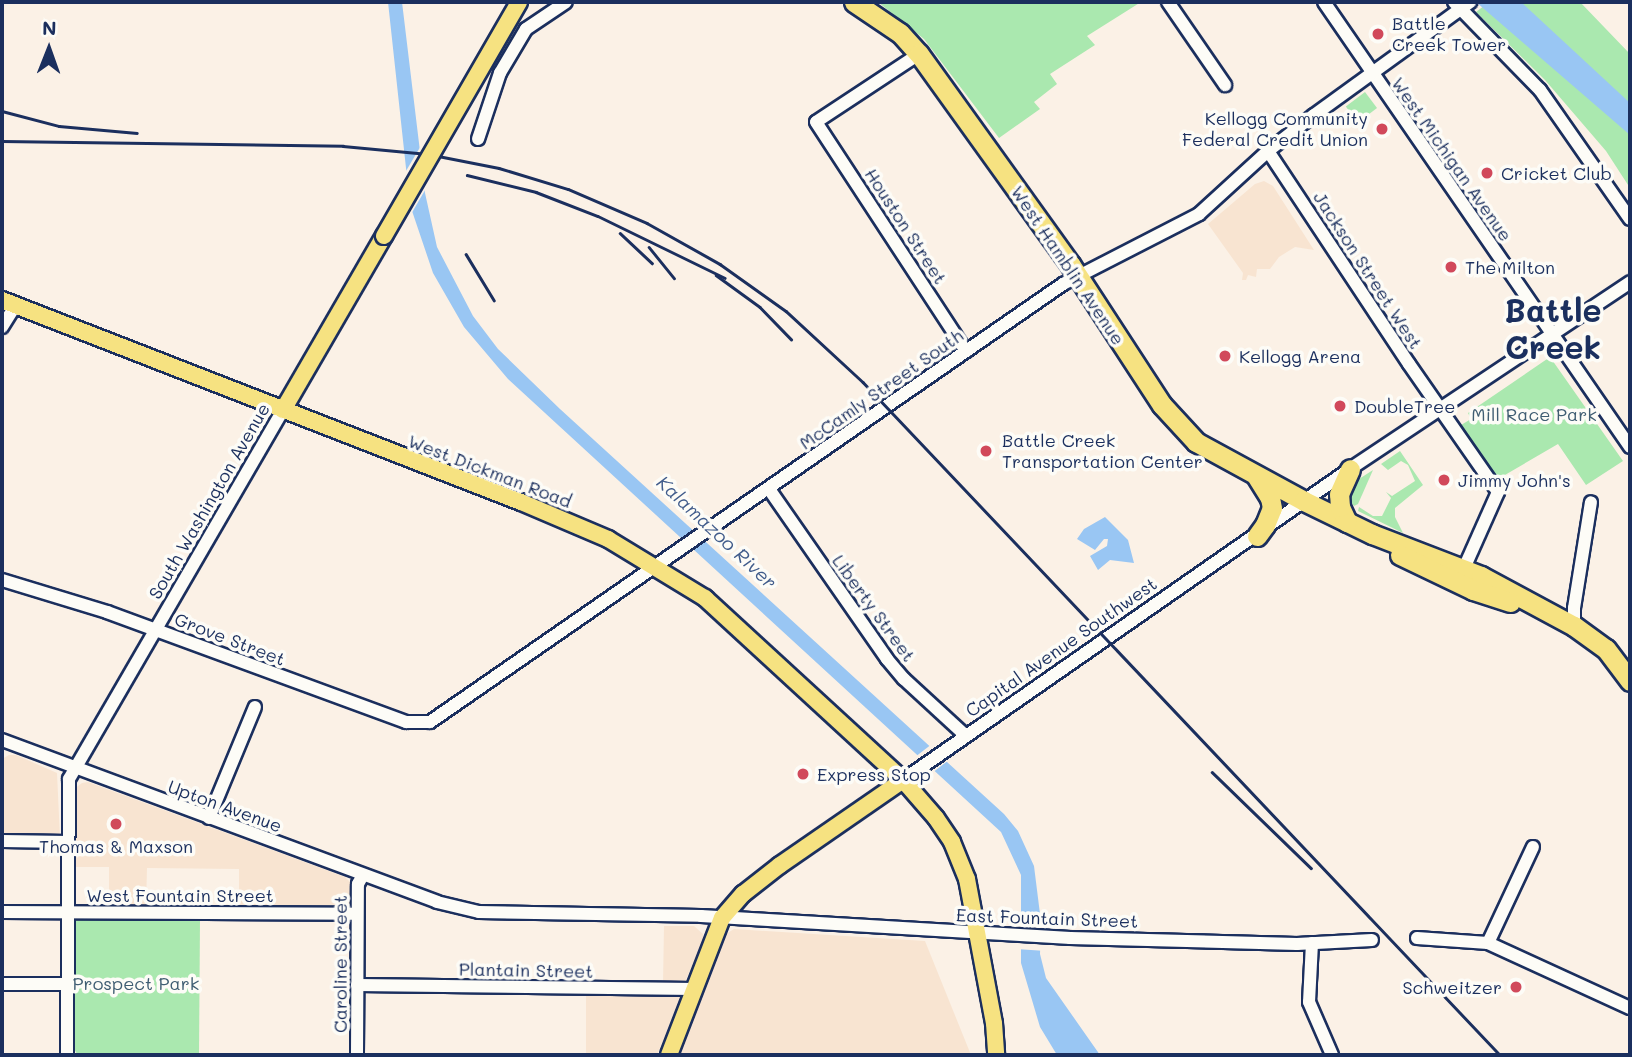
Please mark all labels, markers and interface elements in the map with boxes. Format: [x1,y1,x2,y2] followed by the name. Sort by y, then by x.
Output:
[1392,13,1506,56] place label: Battle Creek Tower
[14,14,84,84] north arrow
[42,15,57,40] text: N
[1370,26,1386,42] marker: Battle Creek Tower
[1387,73,1517,245] street label: West Michigan Avenue
[1182,108,1368,150] place label: Kellogg Community Federal Credit Union
[1374,121,1390,137] marker: Kellogg Community Federal Credit Union
[1501,162,1612,184] place label: Cricket Club
[861,164,951,288] street label: Houston Street
[1479,165,1495,181] marker: Cricket Club
[1007,181,1129,349] street label: West Hamblin Avenue
[1309,187,1427,353] street label: Jackson Street West
[1465,256,1555,278] place label: The Milton
[1443,259,1459,275] marker: The Milton
[1504,291,1602,366] district label: Battle Creek
[795,324,967,454] street label: McCamly Street South
[1239,345,1361,367] place label: Kellogg Arena
[1217,348,1233,364] marker: Kellogg Arena
[1354,395,1455,417] place label: DoubleTree
[1332,398,1348,414] marker: DoubleTree
[144,399,274,603] street label: South Washington Avenue
[1471,403,1597,425] park label: Mill Race Park
[405,430,575,512] street label: West Dickman Road
[1002,430,1203,472] place label: Battle Creek Transportation Center
[976,441,996,461] marker: Battle Creek Transportation Center
[1458,469,1571,491] place label: Jimmy John's
[652,471,782,593] water label: Kalamazoo River
[1436,472,1452,488] marker: Jimmy John's
[828,550,920,666] street label: Liberty Street
[961,573,1161,721] street label: Capital Avenue Southwest
[172,608,288,670] street label: Grove Street
[817,763,931,785] place label: Express Stop
[795,766,811,782] marker: Express Stop
[165,775,285,837] street label: Upton Avenue
[108,816,124,832] marker: Thomas & Maxson
[39,835,193,857] place label: Thomas & Maxson
[86,884,274,906] street label: West Fountain Street
[329,895,351,1033] street label: Caroline Street
[956,904,1138,932] street label: East Fountain Street
[459,958,593,982] street label: Plantain Street
[73,972,199,994] park label: Prospect Park
[1402,976,1502,998] place label: Schweitzer
[1508,979,1524,995] marker: Schweitzer

